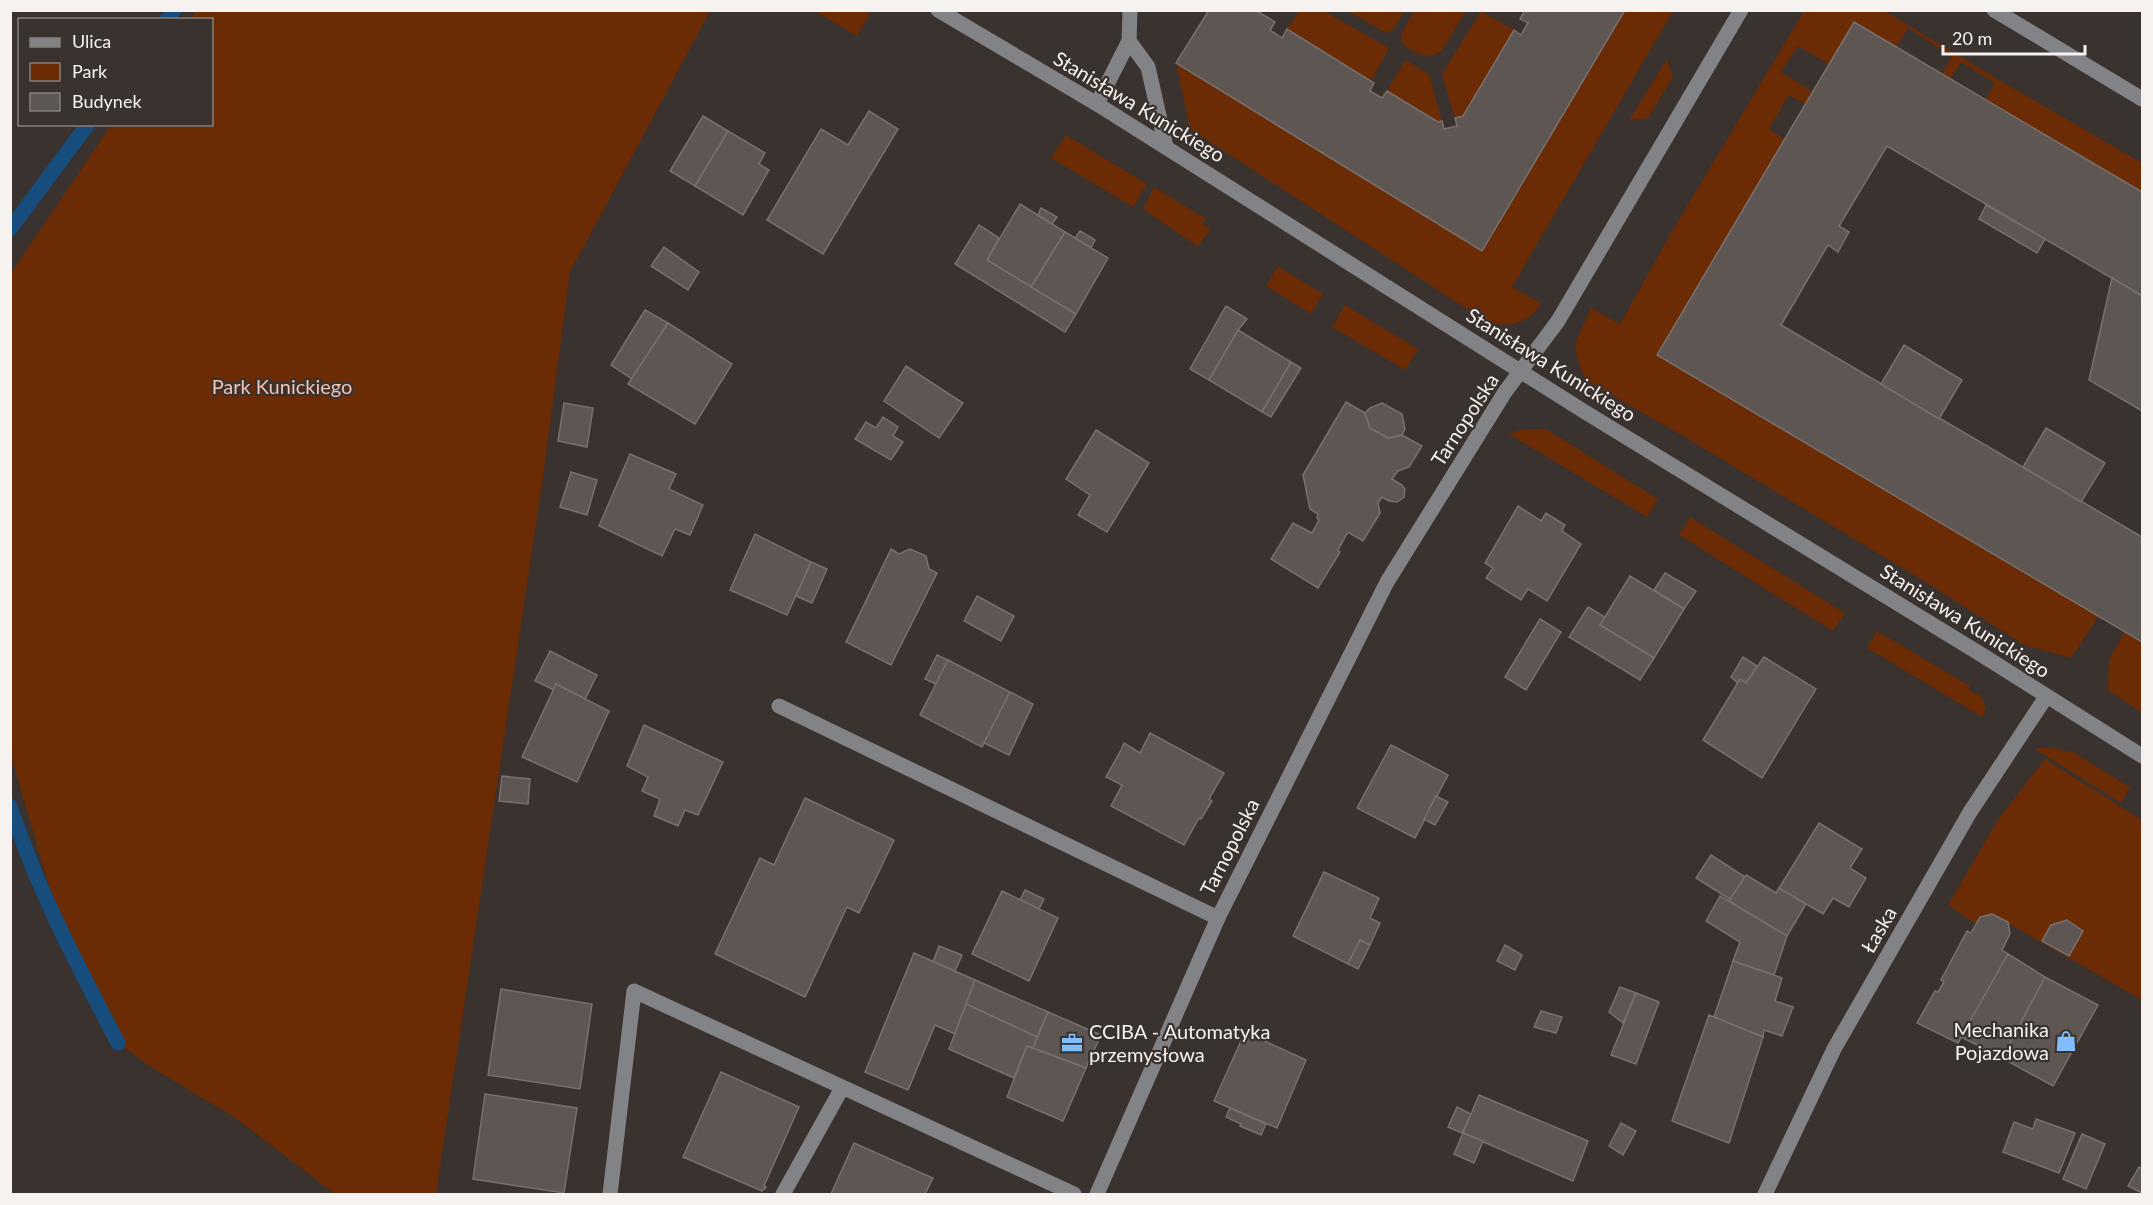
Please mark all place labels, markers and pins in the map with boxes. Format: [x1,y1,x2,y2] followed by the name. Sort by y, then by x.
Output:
[1953,1017,2049,1064] place label: Mechanika Pojazdowa
[1089,1019,1270,1066] place label: CCIBA - Automatyka przemysłowa
[2054,1029,2078,1053] shop icon: Mechanika Pojazdowa
[1060,1031,1084,1055] office icon: CCIBA - Automatyka przemysłowa

